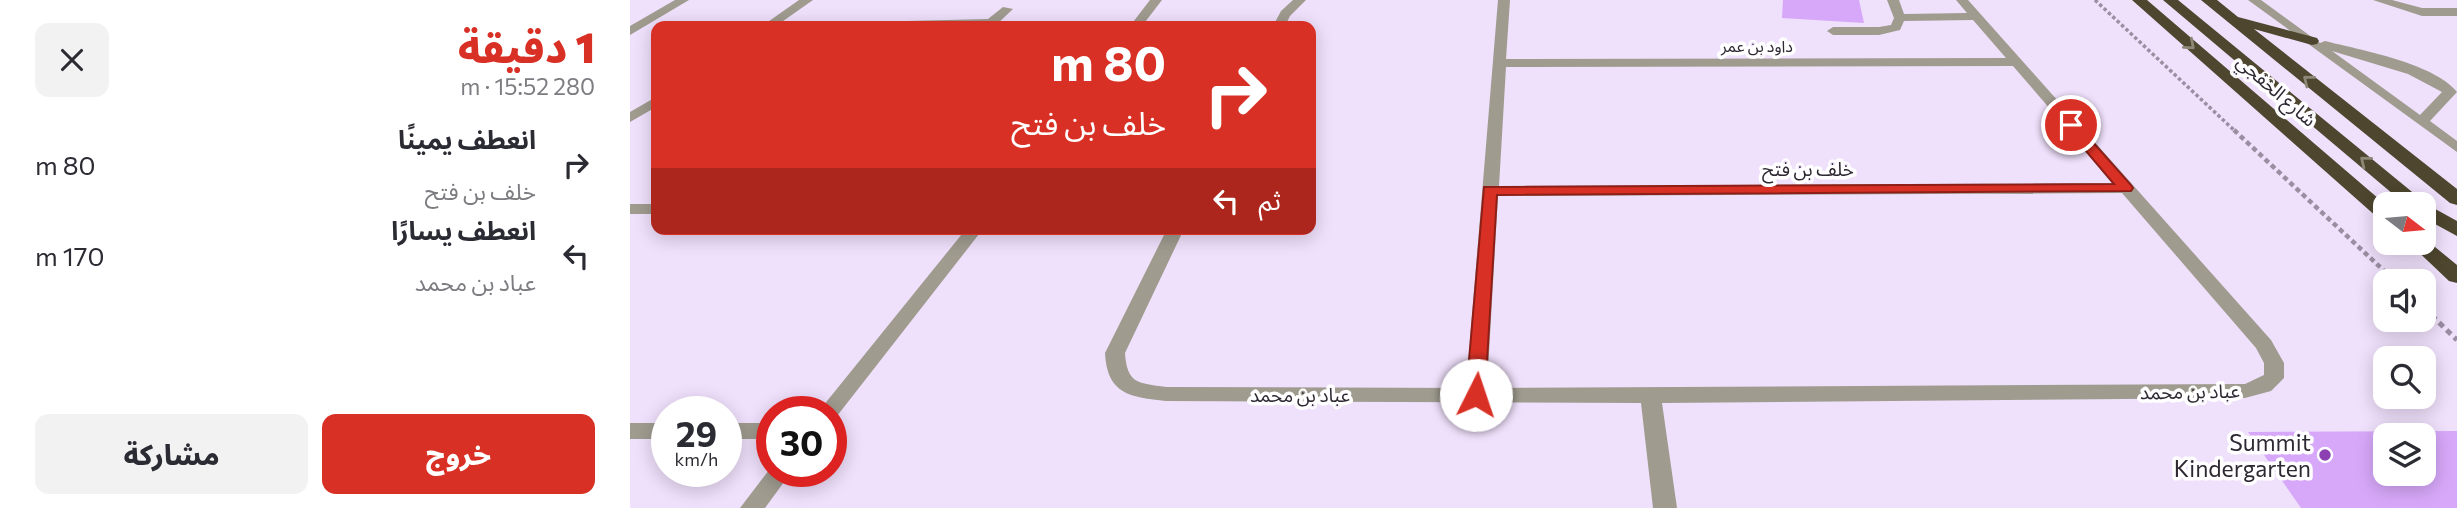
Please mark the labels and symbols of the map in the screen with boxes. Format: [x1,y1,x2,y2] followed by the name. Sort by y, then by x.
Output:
[1720,36,1793,56] street label: داود بن عمر
[2182,37,2195,49] one-way arrow
[2230,49,2321,134] street label: شارع الخفجي
[2303,76,2316,88] one-way arrow
[2041,95,2101,155] pin
[1762,157,1854,184] street label: خلف بن فتح
[2361,157,2373,170] one-way arrow
[2373,192,2436,256] north arrow
[1439,358,1513,432] position arrow
[2140,379,2240,404] street label: عباد بن محمد
[1250,383,1350,407] street label: عباد بن محمد
[756,396,847,487] speed limit sign: 30
[2174,428,2311,482] place label: Summit Kindergarten
[2317,447,2333,463] marker: Summit Kindergarten

